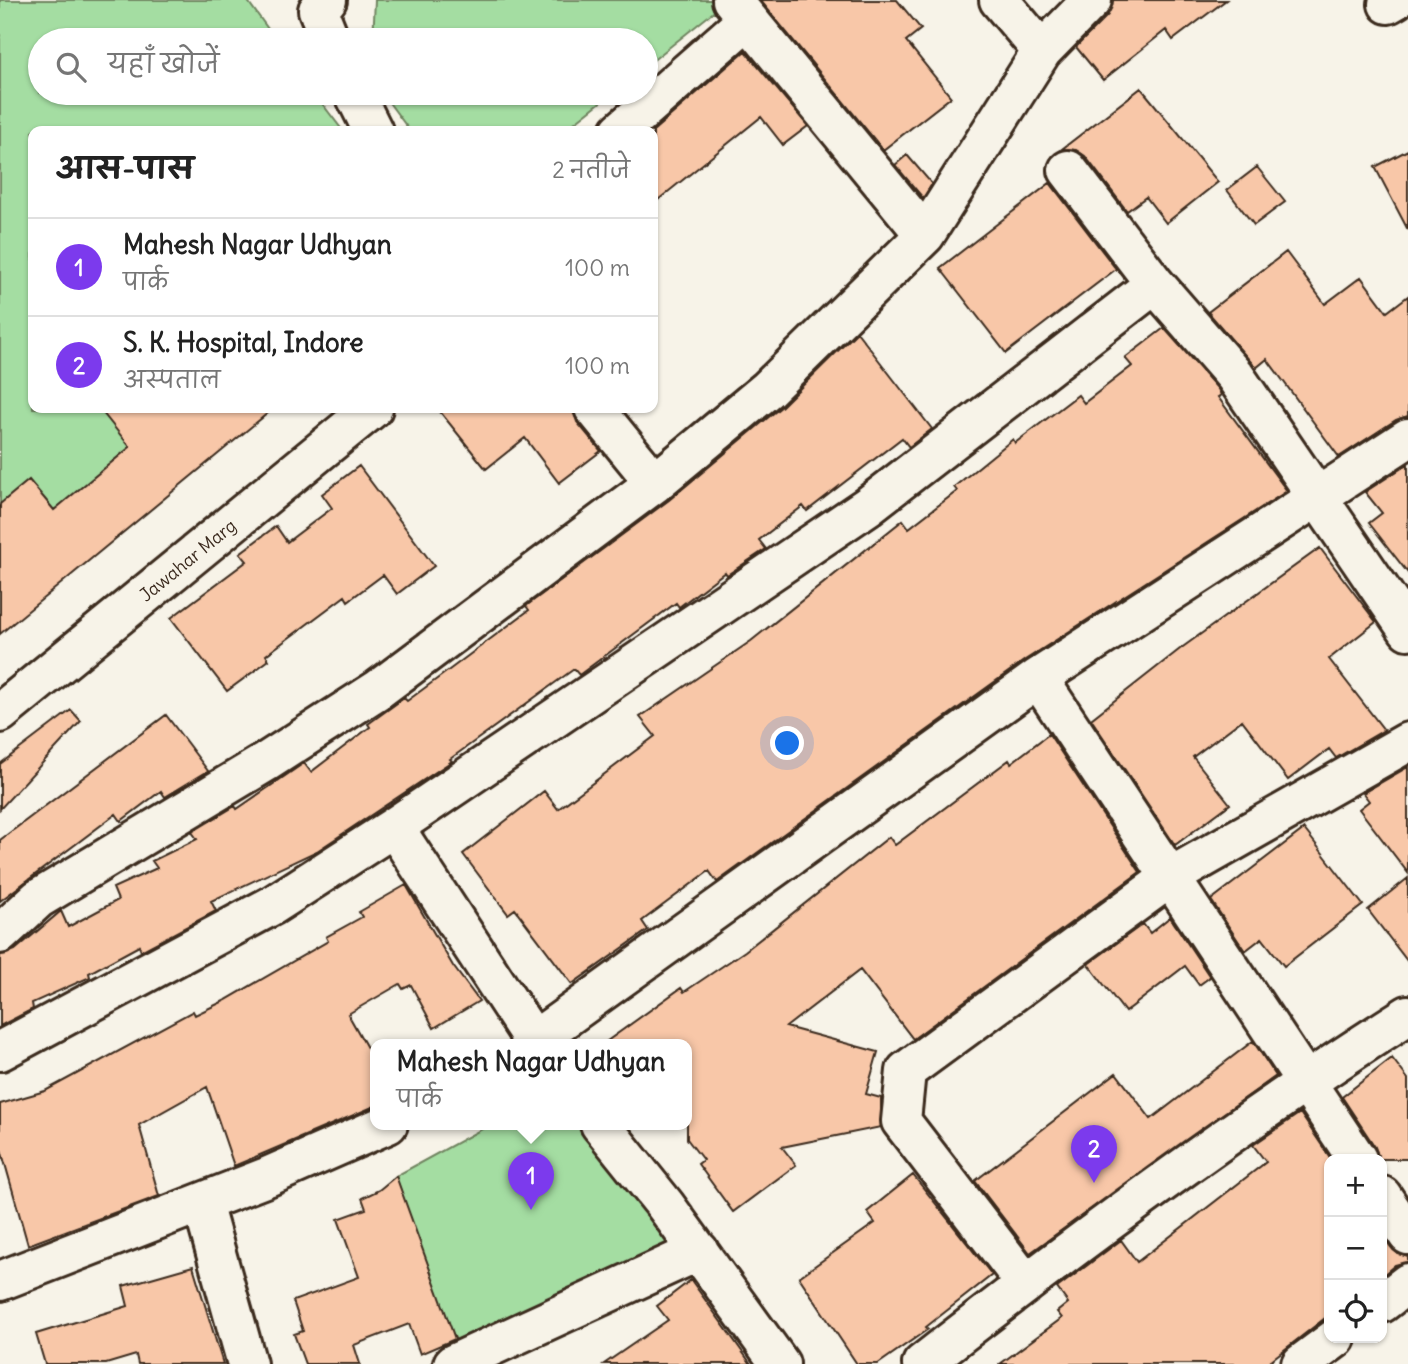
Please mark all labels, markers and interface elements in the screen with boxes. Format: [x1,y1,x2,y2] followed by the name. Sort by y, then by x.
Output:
[28,28,658,105] search box
[108,47,219,80] text: यहाँ खोजें
[52,48,90,86] icon: search
[56,149,194,187] text: आस-पास
[552,155,630,184] text: 2 नतीजे
[123,228,392,261] text: Mahesh Nagar Udhyan
[74,253,84,282] text: 1
[565,253,630,282] text: 100 m
[123,267,168,296] text: पार्क
[123,326,363,359] text: S. K. Hospital, Indore
[73,351,85,380] text: 2
[565,351,630,380] text: 100 m
[123,365,221,394] text: अस्पताल
[134,514,240,606] street label: Jawahar Marg
[770,726,804,760] your location
[370,1039,692,1130] popup
[397,1045,665,1078] text: Mahesh Nagar Udhyan
[397,1084,442,1113] text: पार्क
[1071,1125,1117,1183] pin: 2
[508,1152,554,1210] pin: 1
[1324,1154,1387,1343] map controls
[1324,1154,1387,1217] button: +
[1324,1217,1387,1280] button: −
[1324,1280,1387,1343] button: locate

